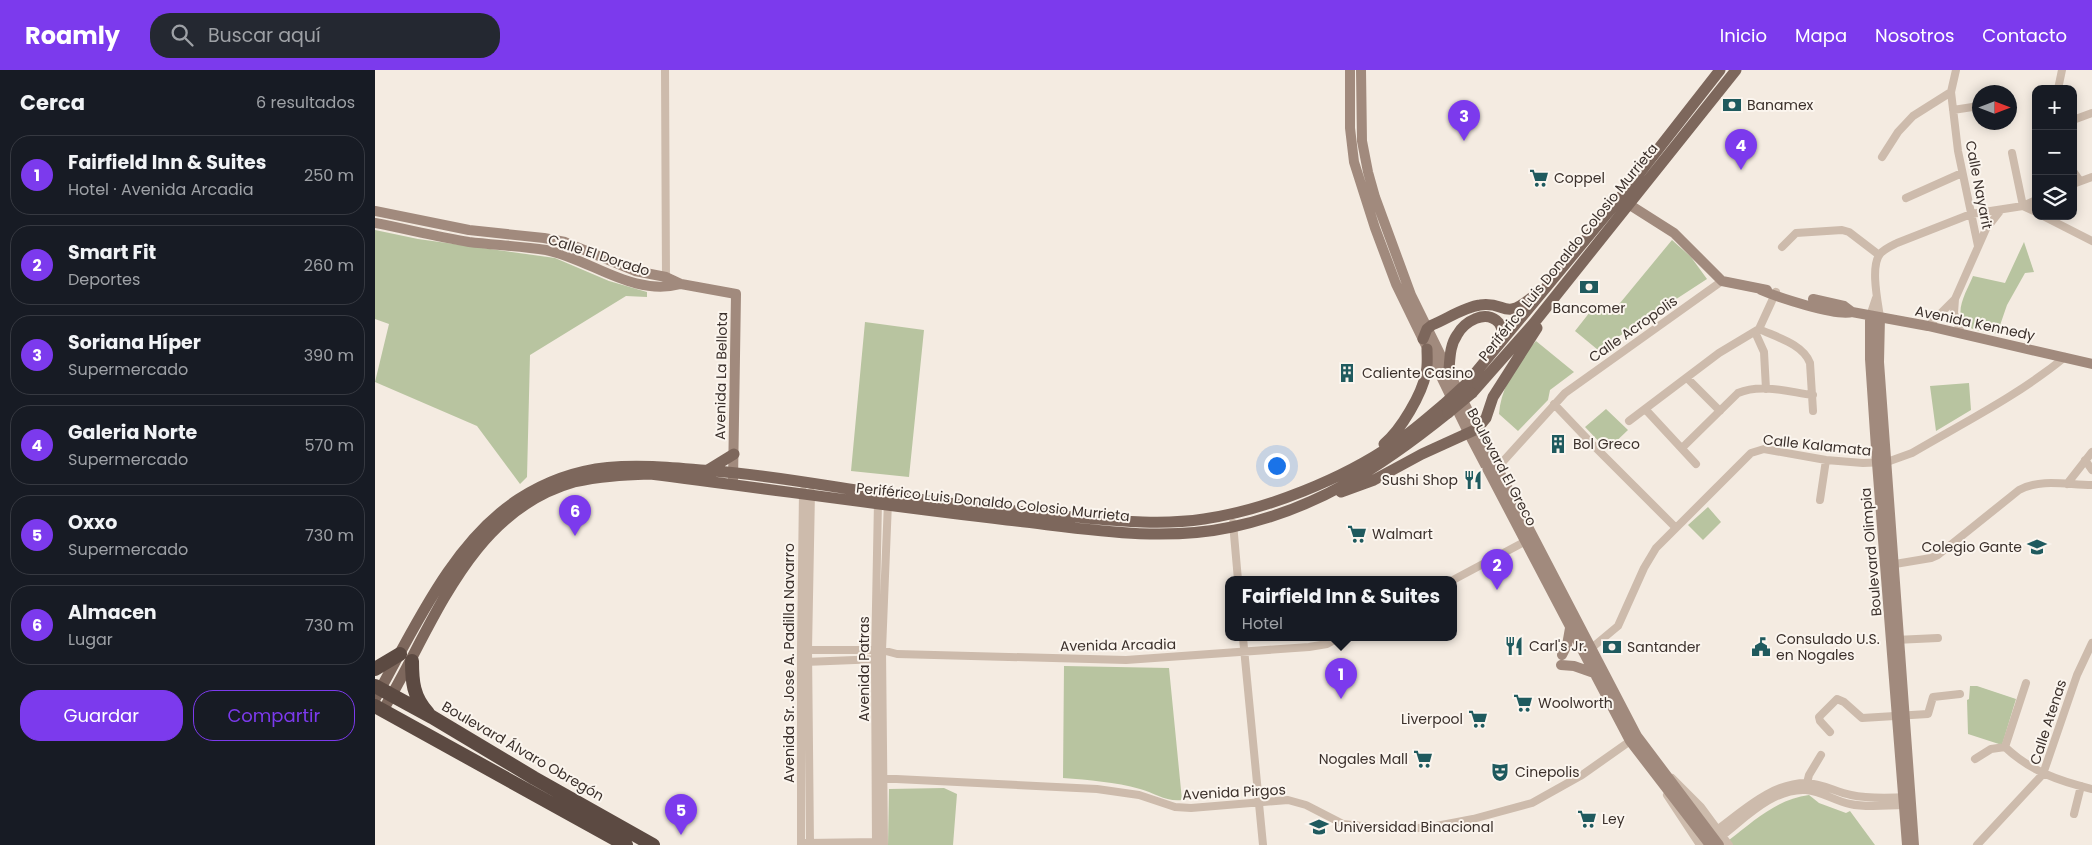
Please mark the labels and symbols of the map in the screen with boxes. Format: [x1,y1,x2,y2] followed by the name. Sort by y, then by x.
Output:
[1972,85,2017,130] north arrow
[1721,94,1743,116] bank icon: Banamex
[1747,95,1814,115] place label: Banamex
[1448,100,1480,141] pin: 3
[1725,129,1757,170] pin: 4
[1474,139,1662,365] street label: Periférico Luis Donaldo Colosio Murrieta
[1961,139,1997,231] street label: Calle Nayarit
[1528,167,1550,189] supermarket icon: Coppel
[1554,168,1605,188] place label: Coppel
[546,229,652,281] street label: Calle El Dorado
[1578,276,1600,298] bank icon: Bancomer
[1585,291,1681,367] street label: Calle Acropolis
[1553,298,1625,318] place label: Bancomer
[1913,301,2037,345] street label: Avenida Kennedy
[710,312,732,440] street label: Avenida La Bellota
[1336,362,1358,384] building icon: Caliente Casino
[1362,363,1473,383] place label: Caliente Casino
[1462,404,1542,530] street label: Boulevard El Greco
[1762,429,1872,461] street label: Calle Kalamata
[1547,433,1569,455] building icon: Bol Greco
[1573,434,1640,454] place label: Bol Greco
[1264,453,1290,479] your location
[1462,469,1484,491] restaurant icon: Sushi Shop
[1382,470,1458,490] place label: Sushi Shop
[855,478,1131,526] street label: Periférico Luis Donaldo Colosio Murrieta
[1855,487,1887,617] street label: Boulevard Olimpia
[559,495,591,536] pin: 6
[1346,523,1368,545] supermarket icon: Walmart
[1372,524,1433,544] place label: Walmart
[2026,536,2048,558] school or university icon: Colegio Gante
[1921,537,2022,557] place label: Colegio Gante
[779,543,799,783] street label: Avenida Sr. Jose A. Padilla Navarro
[1481,549,1513,590] pin: 2
[854,616,874,722] street label: Avenida Patras
[1776,629,1880,665] place label: Consulado U.S. en Nogales
[1060,634,1176,656] street label: Avenida Arcadia
[1503,635,1525,657] restaurant icon: Carl's Jr.
[1529,636,1587,656] place label: Carl's Jr.
[1601,636,1623,658] bank icon: Santander
[1750,636,1772,658] public building icon: Consulado U.S. en Nogales
[1627,637,1701,657] place label: Santander
[1325,658,1357,699] pin: 1
[2025,677,2071,767] street label: Calle Atenas
[1512,692,1534,714] supermarket icon: Woolworth
[1538,693,1613,713] place label: Woolworth
[438,696,608,806] street label: Boulevard Álvaro Obregón
[1467,708,1489,730] supermarket icon: Liverpool
[1401,709,1463,729] place label: Liverpool
[1412,748,1434,770] supermarket icon: Nogales Mall
[1319,749,1408,769] place label: Nogales Mall
[1489,761,1511,783] theatre icon: Cinepolis
[1515,762,1580,782] place label: Cinepolis
[1182,779,1286,805] street label: Avenida Pirgos
[665,794,697,835] pin: 5
[1576,808,1598,830] supermarket icon: Ley
[1602,809,1625,829] place label: Ley
[1308,816,1330,838] school or university icon: Universidad Binacional
[1334,817,1494,837] place label: Universidad Binacional

